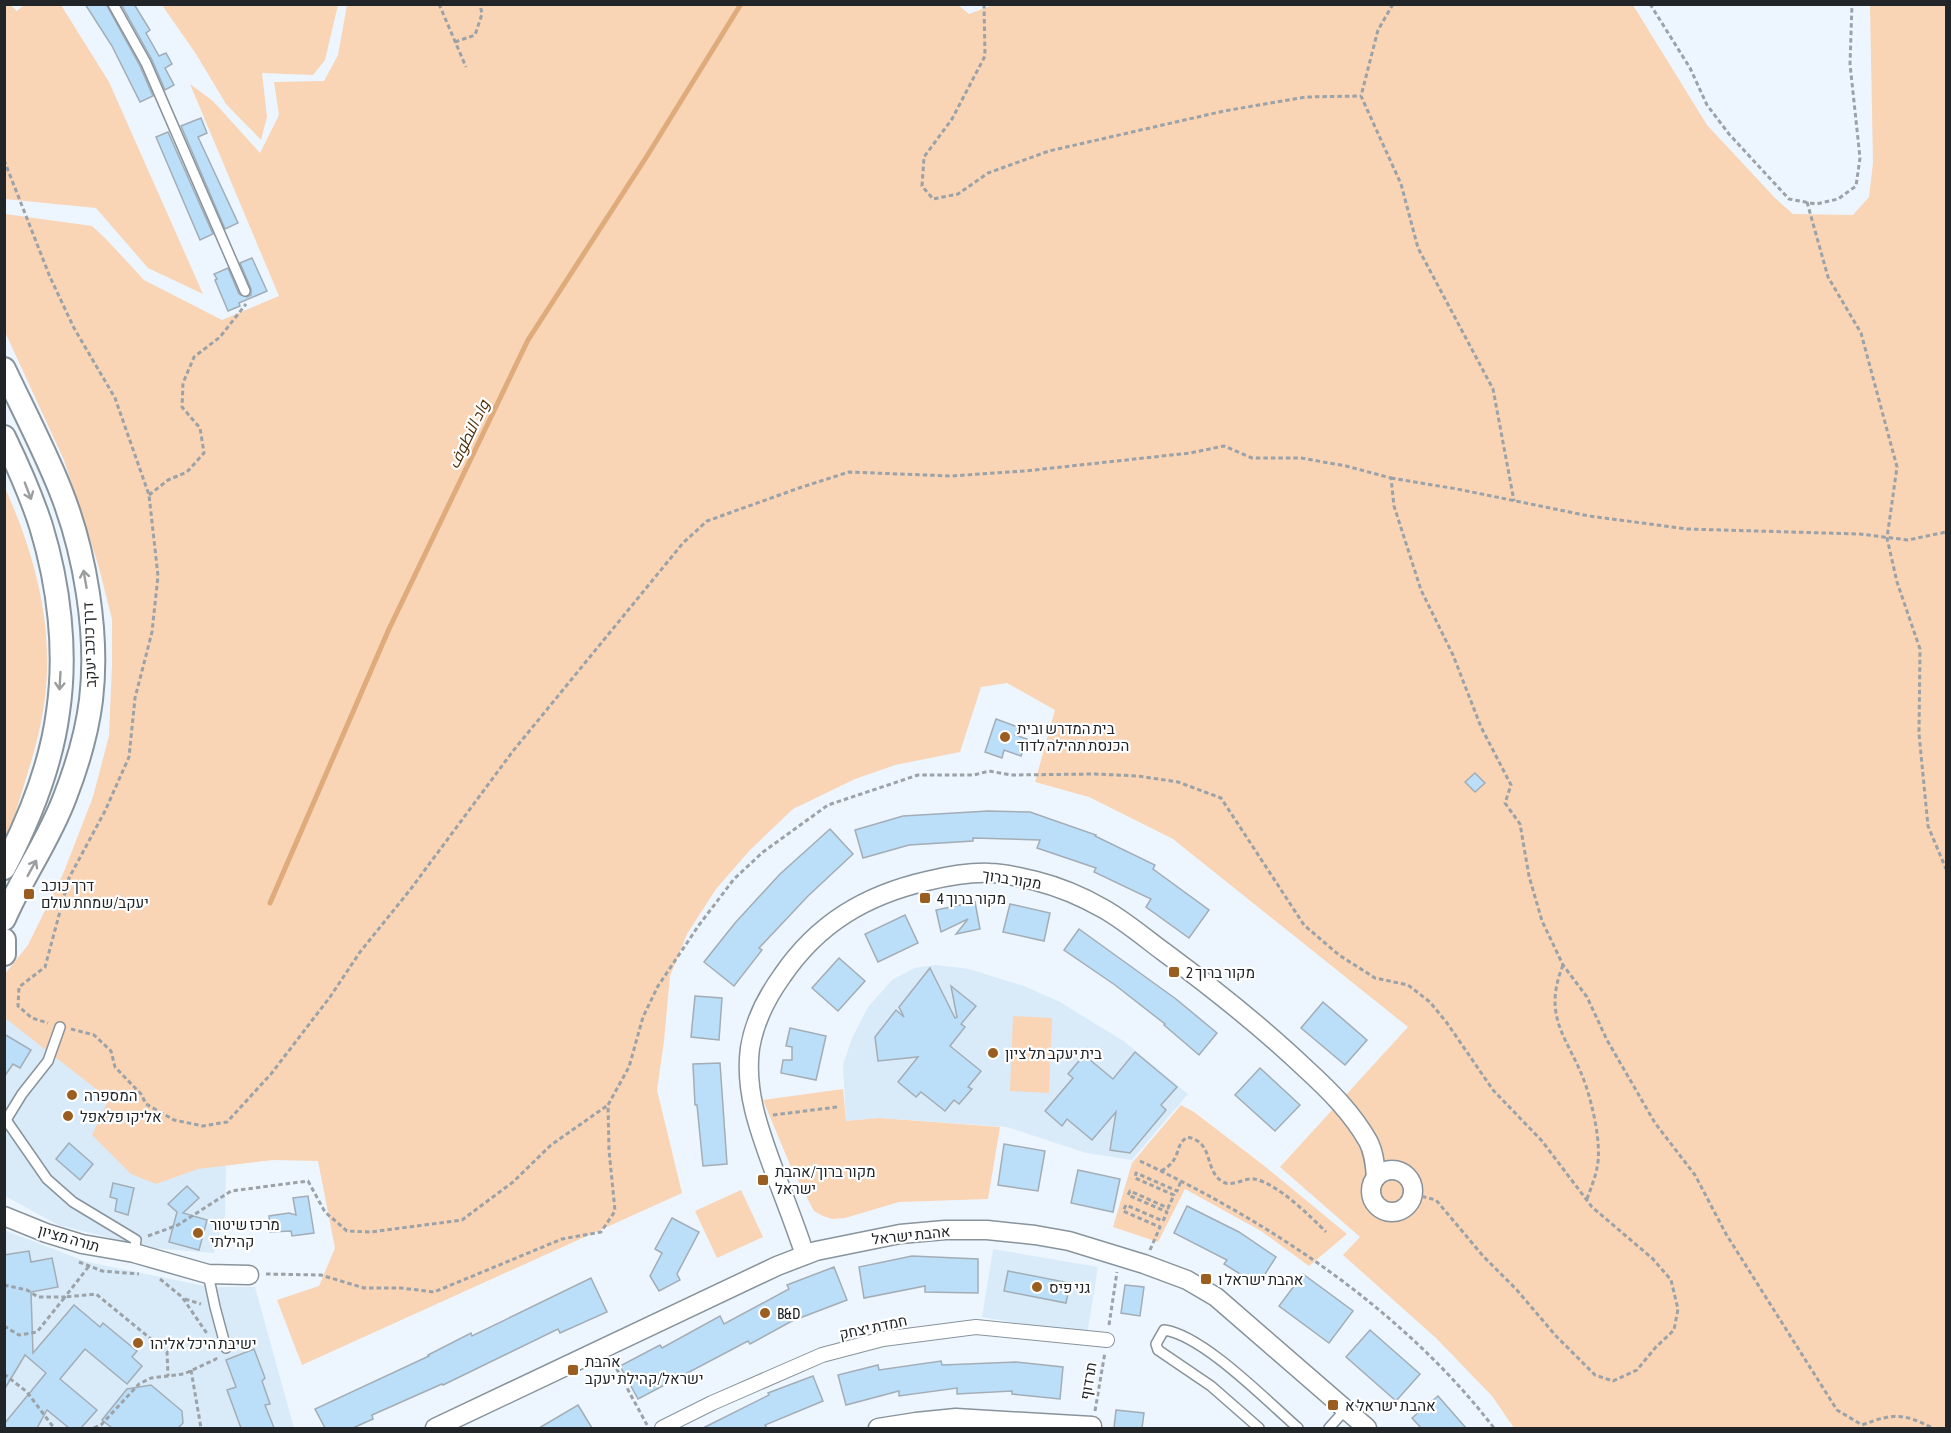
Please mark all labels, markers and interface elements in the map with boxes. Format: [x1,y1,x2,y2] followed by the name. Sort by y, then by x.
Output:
[444,396,494,472] water label: واد النطوف
[23,481,34,499] one-way arrow
[79,570,90,590] one-way arrow
[79,602,99,688] street label: דרך כוכב יעקב
[55,671,66,691] one-way arrow
[1017,720,1129,754] place label: בית המדרש ובית הכנסת תהילה לדוד
[998,730,1012,744] marker: בית המדרש ובית הכנסת תהילה לדוד
[26,860,38,877] one-way arrow
[981,866,1043,892] street label: מקור ברוך
[41,877,149,911] place label: דרך כוכב יעקב/שמחת עולם
[22,887,36,901] marker: דרך כוכב יעקב/שמחת עולם
[937,890,1006,907] place label: מקור ברוך 4
[918,891,932,905] marker: מקור ברוך 4
[1186,964,1255,981] place label: מקור ברוך 2
[1167,965,1181,979] marker: מקור ברוך 2
[1005,1045,1102,1062] place label: בית יעקב תל ציון
[986,1046,1000,1060] marker: בית יעקב תל ציון
[84,1087,137,1104] place label: המספרה
[65,1088,79,1102] marker: המספרה
[80,1108,162,1125] place label: אליקו פלאפל
[61,1109,75,1123] marker: אליקו פלאפל
[775,1163,876,1197] place label: מקור ברוך/אהבת ישראל
[756,1173,770,1187] marker: מקור ברוך/אהבת ישראל
[210,1216,280,1250] place label: מרכז שיטור קהילתי
[36,1221,102,1255] street label: תורה מציון
[871,1222,951,1248] street label: אהבת ישראל
[191,1226,205,1240] marker: מרכז שיטור קהילתי
[1218,1271,1303,1288] place label: אהבת ישראל ו
[1199,1272,1213,1286] marker: אהבת ישראל ו
[1049,1279,1091,1296] place label: גני פיס
[1030,1280,1044,1294] marker: גני פיס
[777,1305,800,1322] place label: B&D
[758,1306,772,1320] marker: B&D
[837,1312,909,1342] street label: חמדת יצחק
[150,1335,257,1352] place label: ישיבת היכל אליהו
[131,1336,145,1350] marker: ישיבת היכל אליהו
[585,1353,703,1387] place label: אהבת ישראל/קהילת יעקב
[1076,1361,1100,1401] street label: תרדוף
[566,1363,580,1377] marker: אהבת ישראל/קהילת יעקב
[1345,1397,1436,1414] place label: אהבת ישראל א
[1326,1398,1340,1412] marker: אהבת ישראל א

